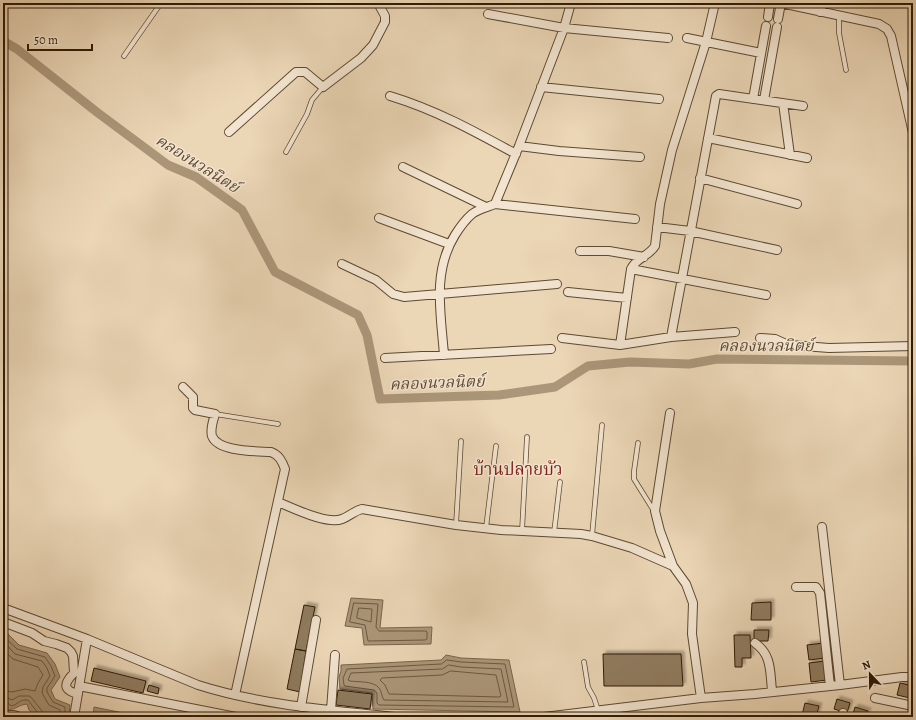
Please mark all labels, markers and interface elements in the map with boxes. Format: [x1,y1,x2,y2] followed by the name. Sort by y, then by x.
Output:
[28,26,92,52] scale bar
[34,32,58,48] text: 50 m
[151,129,246,200] water label: คลองนวลนิตย์
[718,335,817,357] water label: คลองนวลนิตย์
[389,370,488,396] water label: คลองนวลนิตย์
[473,458,563,481] district label: บ้านปลายบัว
[850,654,890,694] north arrow
[860,657,873,674] text: N

